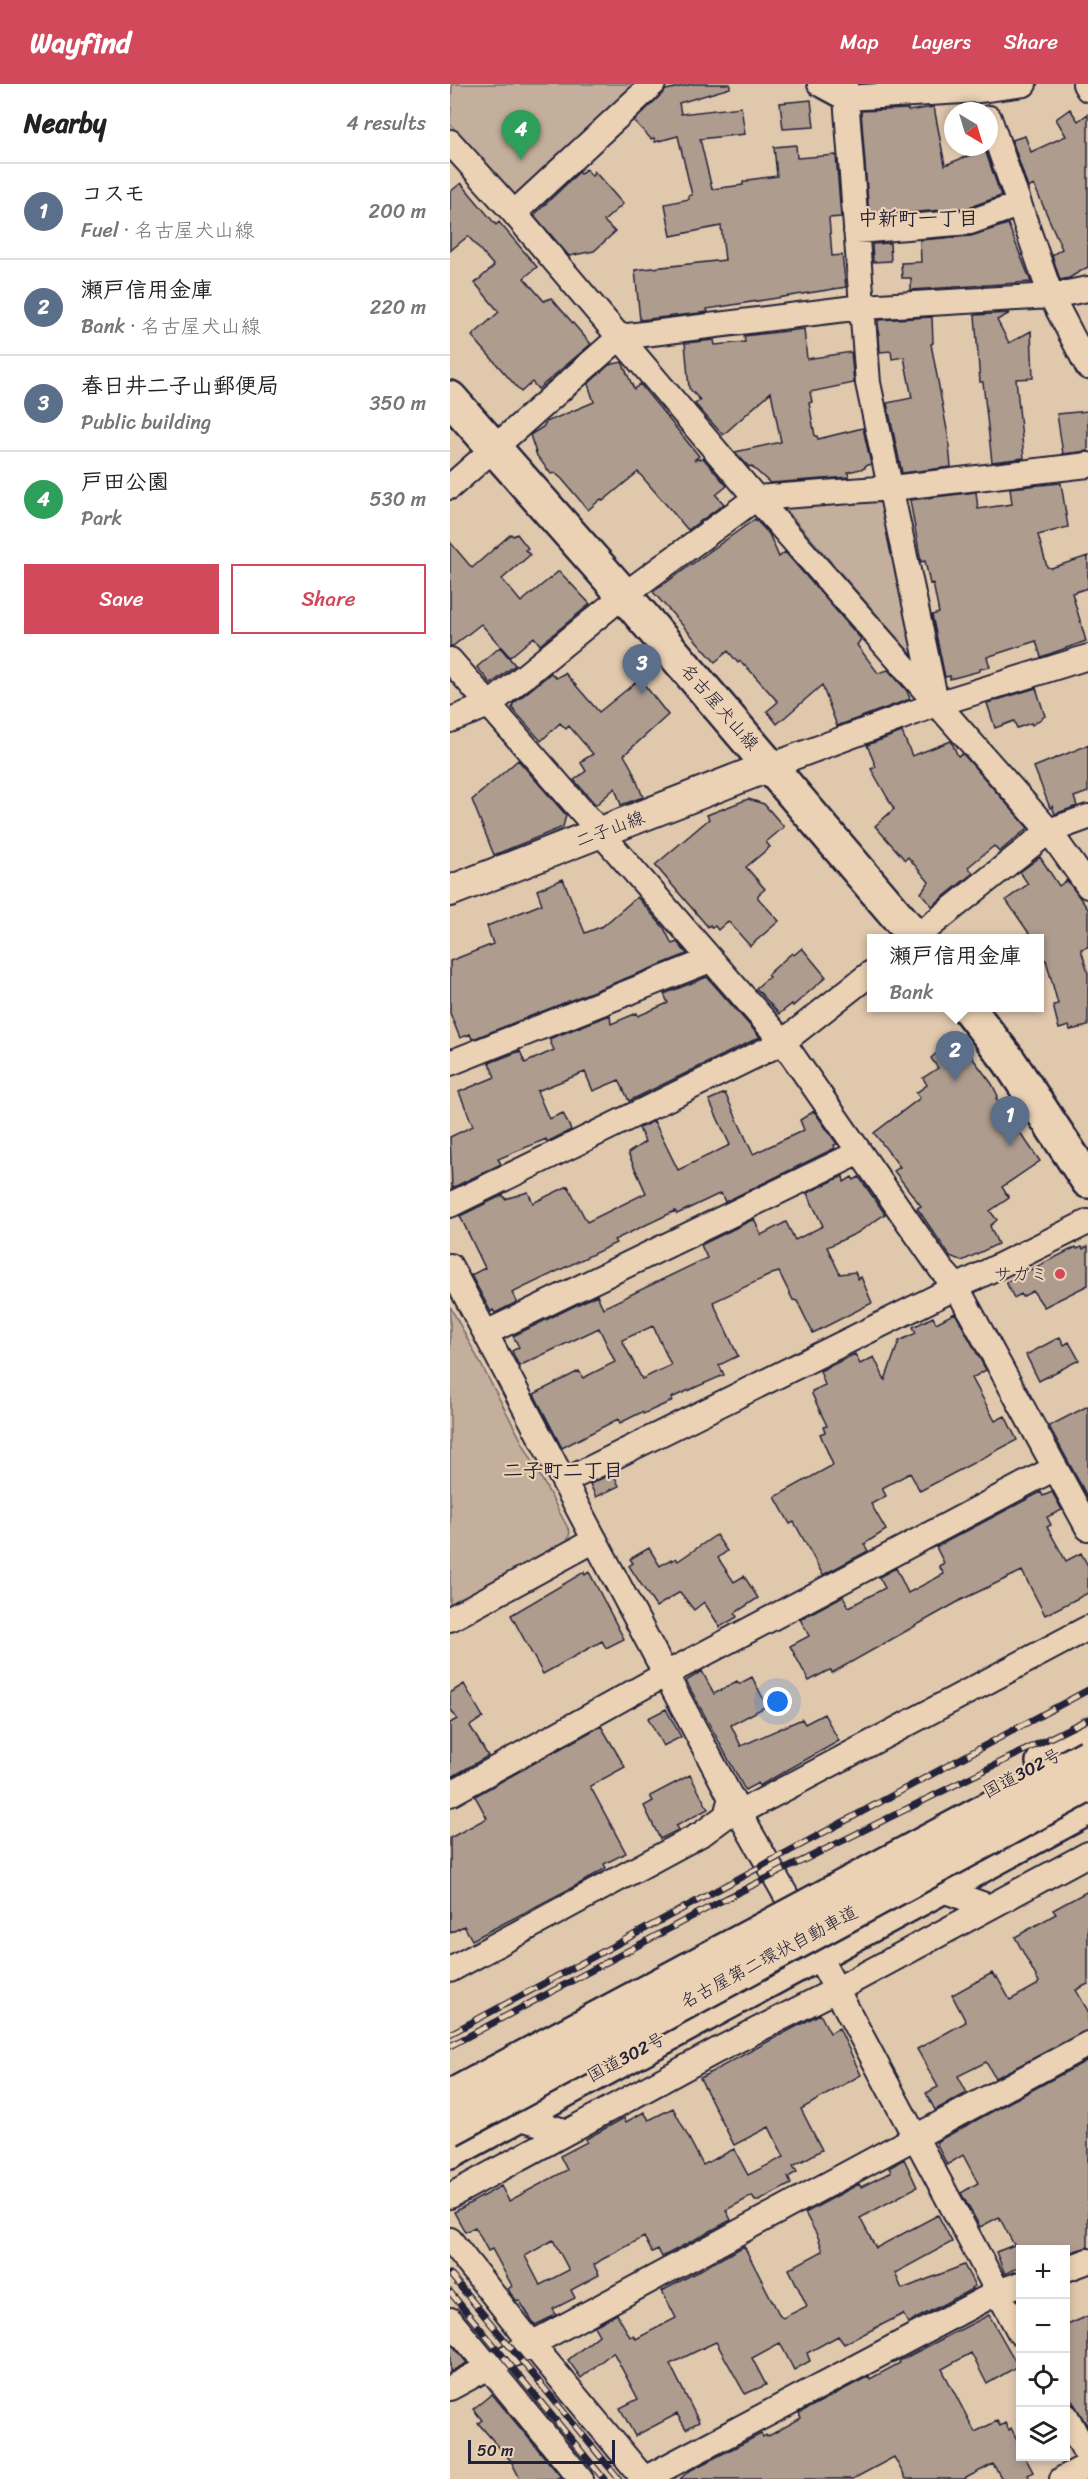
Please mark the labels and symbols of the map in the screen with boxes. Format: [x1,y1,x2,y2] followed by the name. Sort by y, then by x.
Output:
[944,102,998,156] north arrow
[502,110,540,160] pin: 4
[858,201,978,236] district label: 中新町一丁目
[622,644,662,694] pin: 3
[672,656,768,758] street label: 名古屋犬山線
[571,801,649,857] street label: 二子山線
[936,1032,974,1081] pin: 2
[990,1096,1030,1146] pin: 1
[994,1258,1048,1290] place label: サガミ
[1053,1267,1067,1281] marker: サガミ
[503,1453,623,1488] district label: 二子町二丁目
[763,1687,792,1716] your location
[977,1739,1067,1807] street label: 国道302号
[674,1896,864,2018] street label: 名古屋第二環状自動車道
[581,2023,671,2091] street label: 国道302号
[468,2437,615,2464] scale bar

